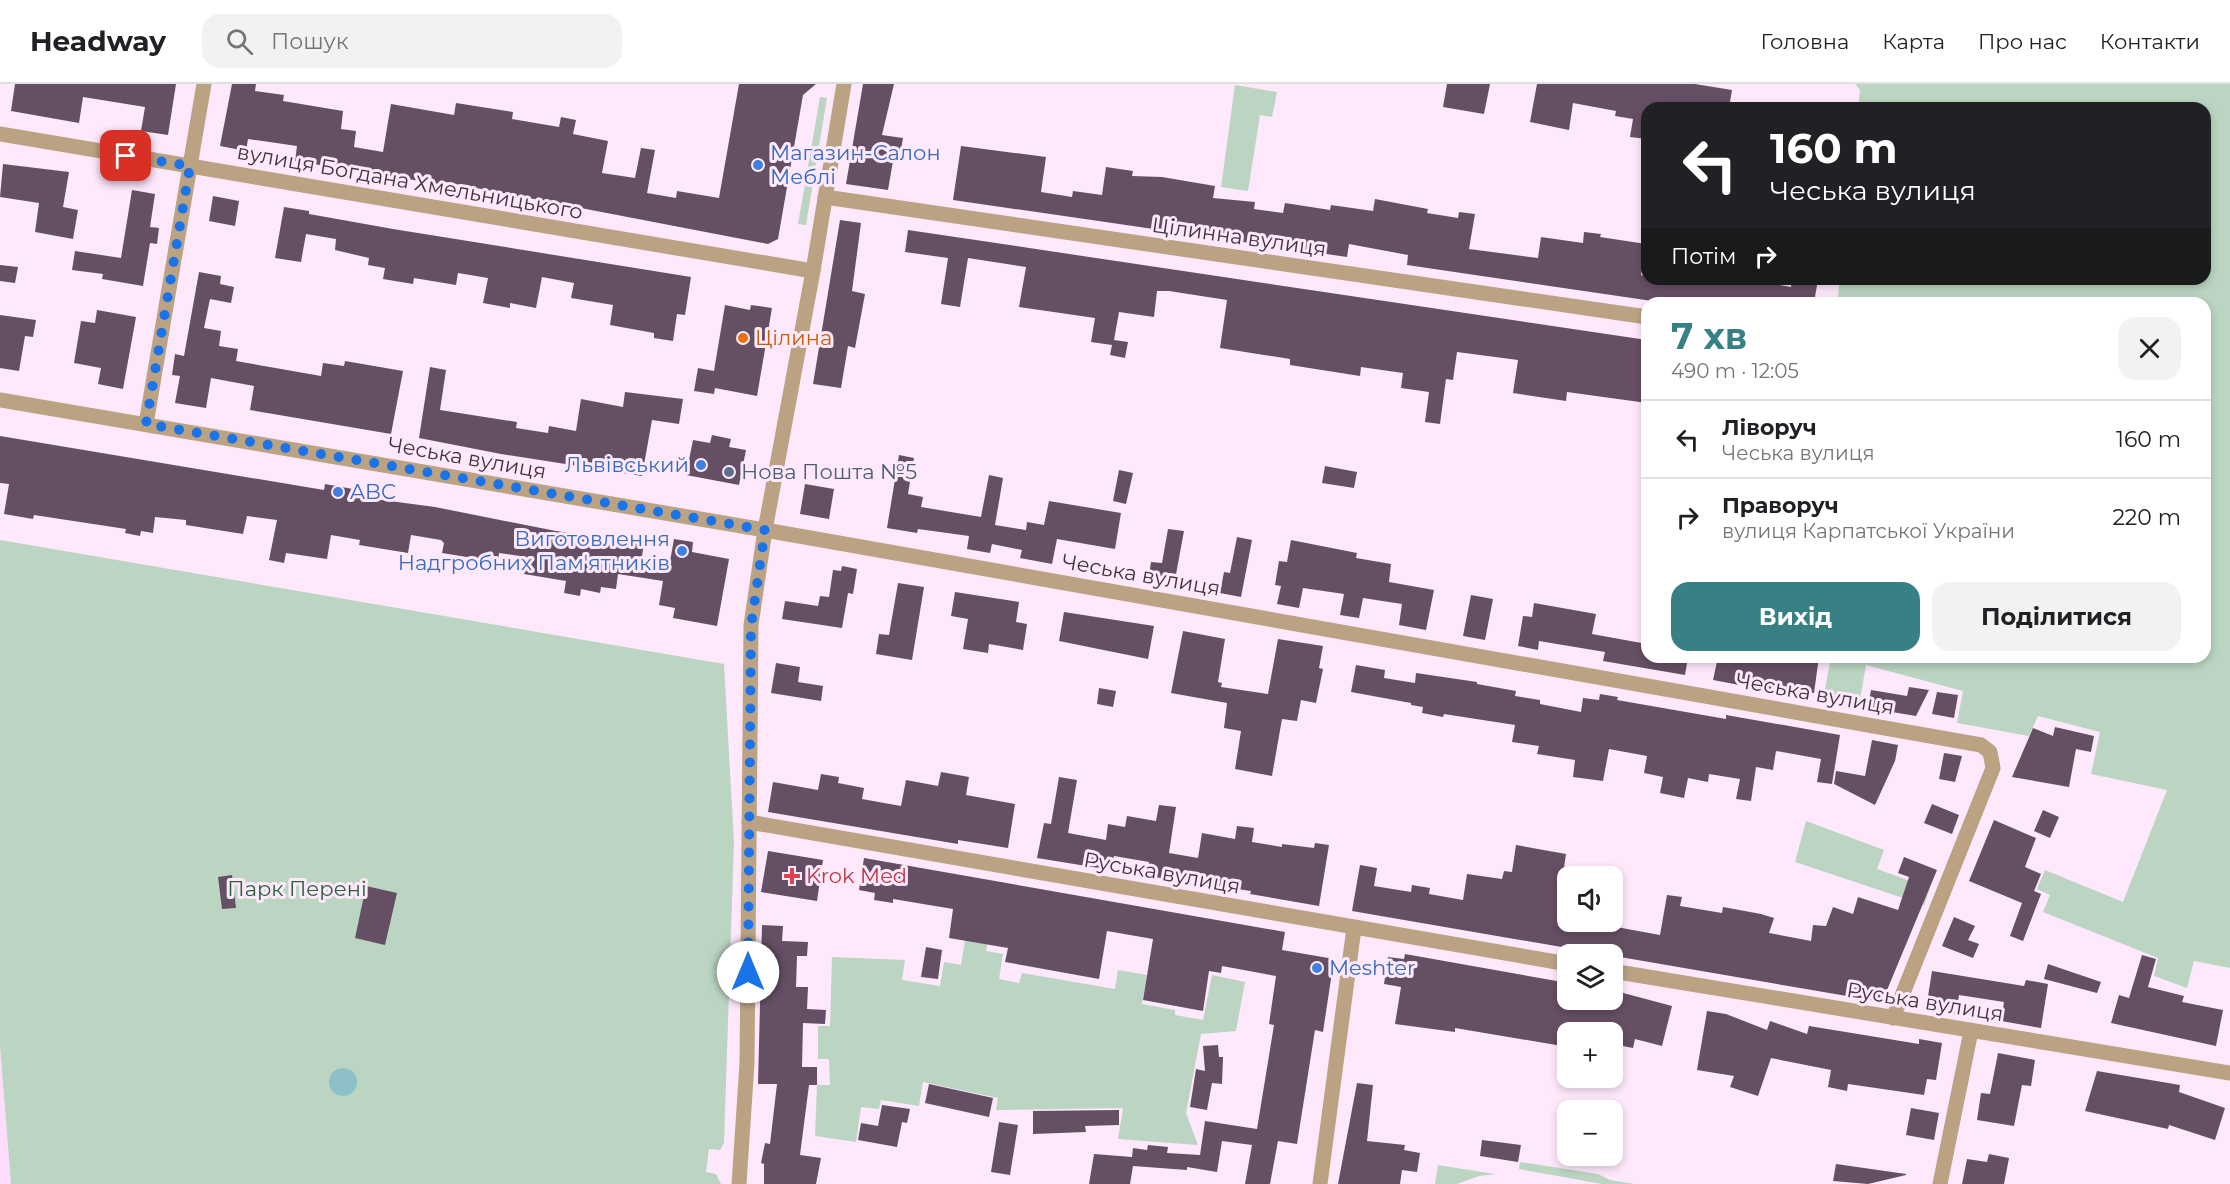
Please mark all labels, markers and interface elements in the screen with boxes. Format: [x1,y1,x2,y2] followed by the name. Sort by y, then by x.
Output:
[202,14,622,68] search box
[30,24,166,58] text: Headway
[223,25,256,58] icon: search
[271,28,349,55] text: Пошук
[1761,29,1849,54] text: Головна
[1882,29,1945,54] text: Карта
[1978,29,2067,54] text: Про нас
[2100,29,2200,54] text: Контакти
[1770,122,1898,174] text: 160 m
[1671,126,1749,204] icon: left
[100,130,151,181] pin
[109,139,142,172] icon: arrive
[235,139,585,224] street label: вулиця Богдана Хмельницького
[770,140,941,189] place label: Магазин-Салон Меблі
[751,158,765,172] marker: Магазин-Салон Меблі
[1770,174,1976,207] text: Чеська вулиця
[1150,212,1328,261] street label: Цілинна вулиця
[1749,240,1782,273] icon: right
[1671,243,1737,270] text: Потім
[1671,314,1747,358] text: 7 хв
[2118,317,2181,380] button: close
[755,325,832,350] place label: Цілина
[736,331,750,345] marker: Цілина
[1671,359,1799,383] text: 490 m · 12:05
[1722,414,1817,441] text: Ліворуч
[1671,423,1704,456] icon: left
[2116,426,2181,453] text: 160 m
[386,431,548,484] street label: Чеська вулиця
[1722,441,1875,465] text: Чеська вулиця
[565,452,689,477] place label: Львівський
[694,458,708,472] marker: Львівський
[741,459,917,484] place label: Нова Пошта №5
[722,465,736,479] marker: Нова Пошта №5
[350,479,396,504] place label: ABC
[331,485,345,499] marker: ABC
[1722,492,1839,519] text: Праворуч
[1671,501,1704,534] icon: right
[2112,504,2181,531] text: 220 m
[1722,519,2015,543] text: вулиця Карпатської України
[398,526,670,575] place label: Виготовлення Надгробних Пам'ятників
[675,544,689,558] marker: Виготовлення Надгробних Пам'ятників
[1060,548,1222,601] street label: Чеська вулиця
[1671,582,1920,651] button: Вихід
[1932,582,2181,651] button: Поділитися
[1734,667,1896,720] street label: Чеська вулиця
[1082,846,1242,899] street label: Руська вулиця
[806,863,907,888] place label: Krok Med
[1557,866,1623,1166] map controls
[1557,866,1623,932] button: sound
[783,867,801,885] marker: Krok Med
[227,876,367,901] park label: Парк Перені
[716,940,780,1004] position arrow
[1557,944,1623,1010] button: layers
[1329,955,1415,980] place label: Meshter
[1310,961,1324,975] marker: Meshter
[1845,977,2005,1026] street label: Руська вулиця
[1557,1022,1623,1088] button: +
[1557,1100,1623,1166] button: −

